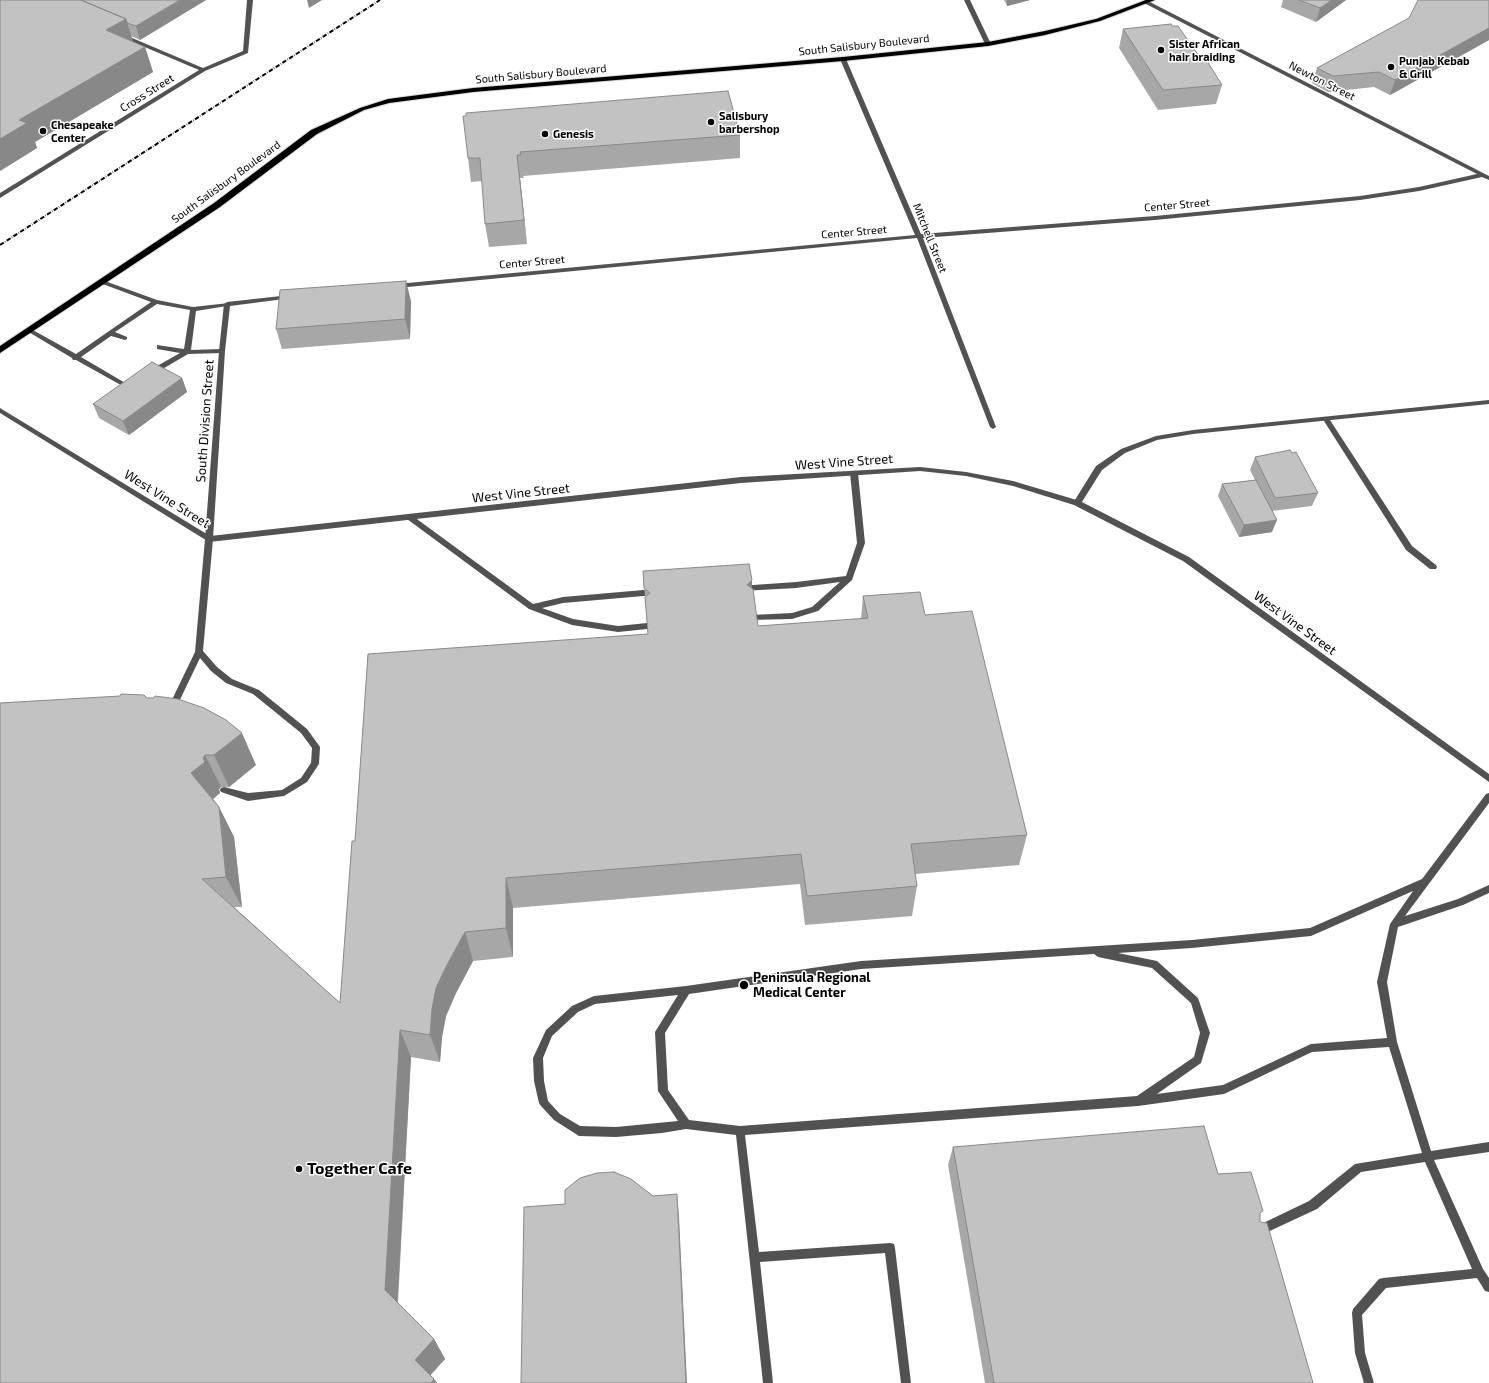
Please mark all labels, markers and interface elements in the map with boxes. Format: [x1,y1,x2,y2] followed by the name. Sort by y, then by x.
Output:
[798,32,930,58] street label: South Salisbury Boulevard
[1169,37,1240,63] place label: Sister African hair braiding
[1156,45,1166,55] marker: Sister African hair braiding
[1399,54,1469,80] place label: Punjab Kebab & Grill
[1287,59,1357,103] street label: Newton Street
[475,62,607,86] street label: South Salisbury Boulevard
[1386,62,1396,72] marker: Punjab Kebab & Grill
[118,71,176,115] street label: Cross Street
[719,109,779,135] place label: Salisbury barbershop
[706,117,716,127] marker: Salisbury barbershop
[51,118,114,144] place label: Chesapeake Center
[38,126,48,136] marker: Chesapeake Center
[553,127,594,141] place label: Genesis
[540,129,550,139] marker: Genesis
[169,138,283,226] street label: South Salisbury Boulevard
[1144,196,1210,214] street label: Center Street
[910,201,950,275] street label: Mitchell Street
[821,223,887,241] street label: Center Street
[499,253,565,271] street label: Center Street
[193,359,217,483] street label: South Division Street
[794,451,894,473] street label: West Vine Street
[121,466,213,532] street label: West Vine Street
[471,480,571,506] street label: West Vine Street
[1251,588,1339,658] street label: West Vine Street
[753,970,871,1001] place label: Peninsula Regional Medical Center
[738,979,750,991] marker: Peninsula Regional Medical Center
[307,1159,412,1179] place label: Together Cafe
[294,1164,304,1174] marker: Together Cafe

